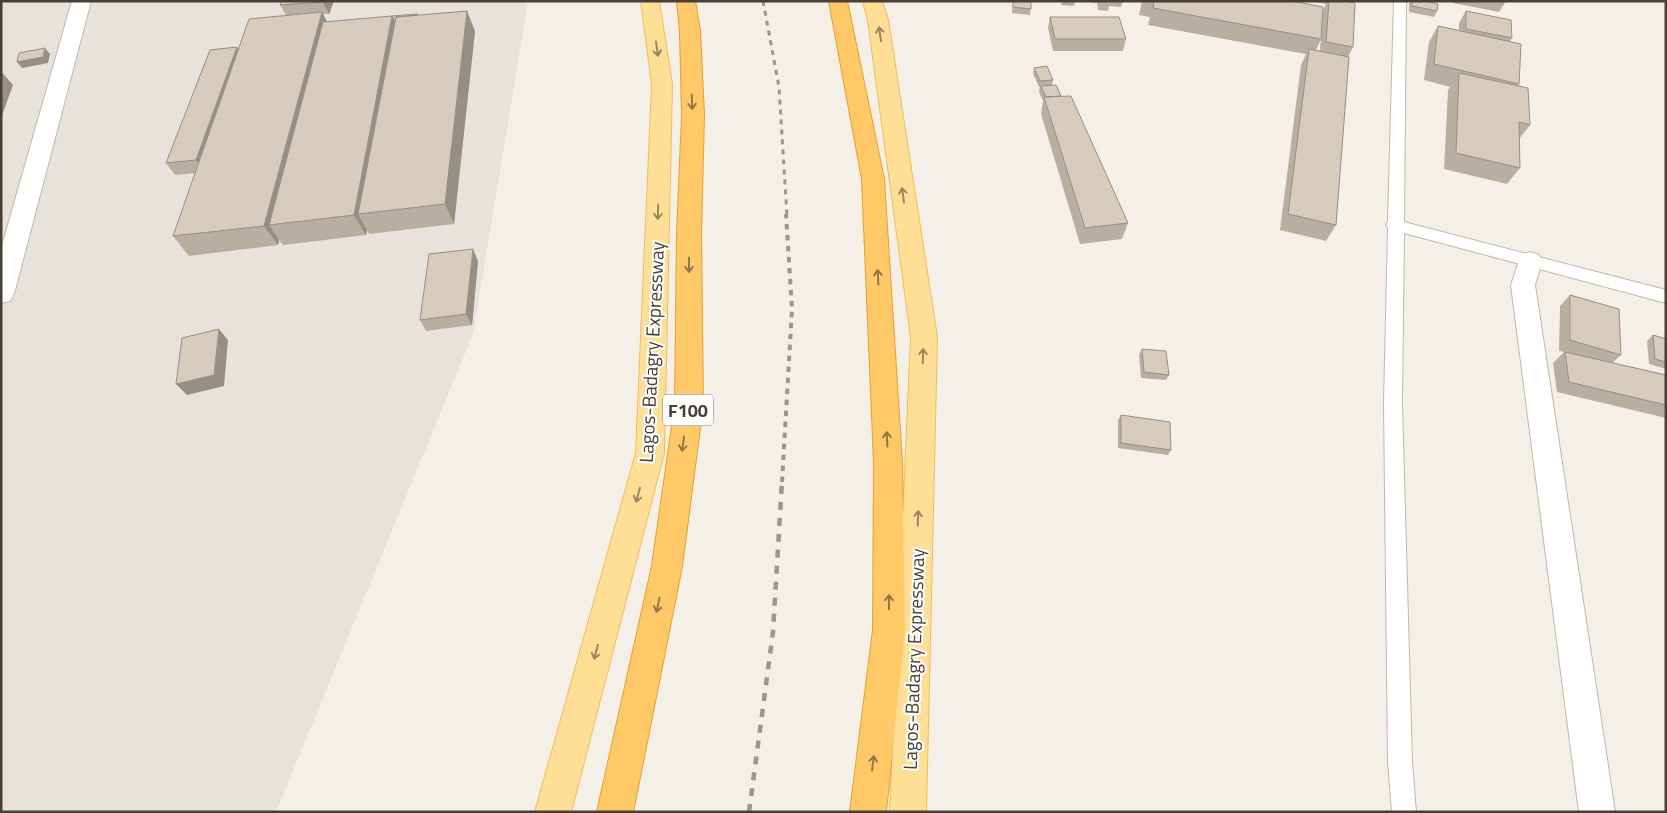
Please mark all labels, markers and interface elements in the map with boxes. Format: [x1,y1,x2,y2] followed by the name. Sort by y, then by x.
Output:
[875,26,885,42] one-way arrow
[653,41,663,57] one-way arrow
[688,94,697,110] one-way arrow
[898,187,908,203] one-way arrow
[653,203,663,219] one-way arrow
[631,241,671,463] street label: Lagos-Badagry Expressway
[684,256,694,272] one-way arrow
[874,269,883,285] one-way arrow
[918,348,928,364] one-way arrow
[663,394,713,426] road number: F100
[883,432,892,448] one-way arrow
[678,436,688,452] one-way arrow
[633,486,643,502] one-way arrow
[913,510,923,526] one-way arrow
[895,548,931,770] street label: Lagos-Badagry Expressway
[884,594,894,610] one-way arrow
[653,596,663,612] one-way arrow
[591,643,600,659] one-way arrow
[868,756,878,772] one-way arrow

